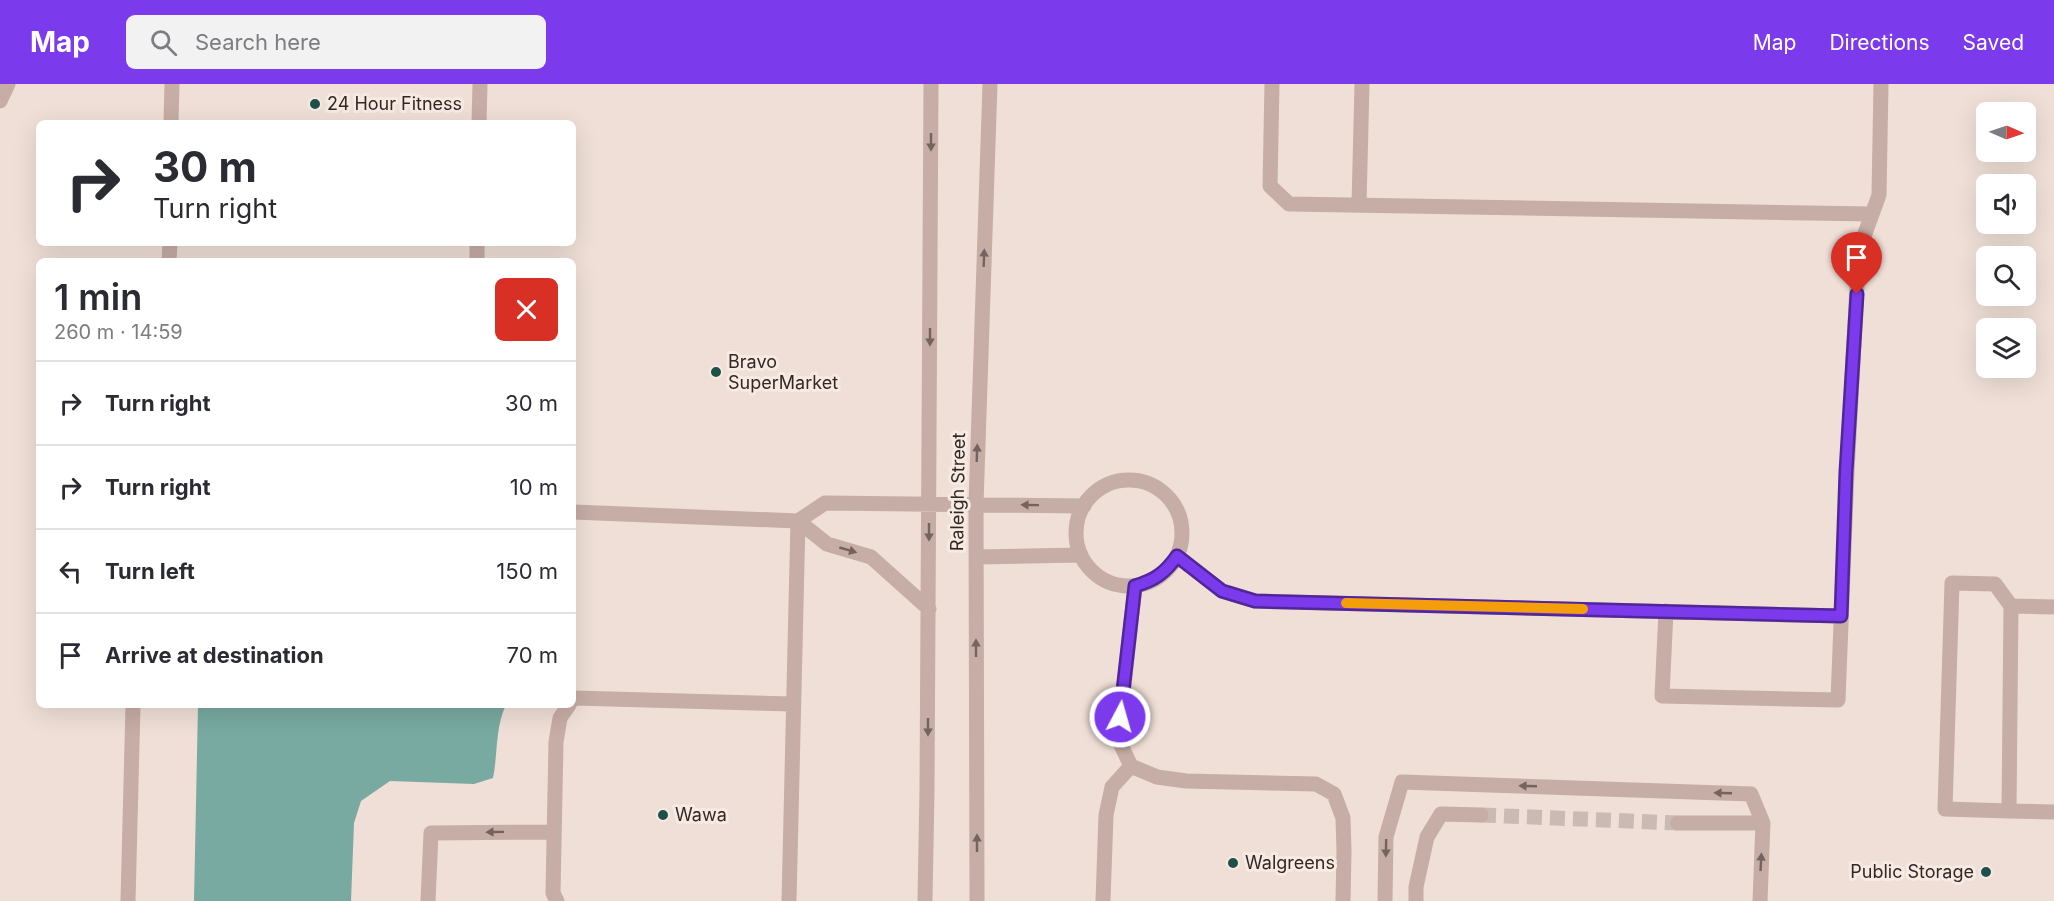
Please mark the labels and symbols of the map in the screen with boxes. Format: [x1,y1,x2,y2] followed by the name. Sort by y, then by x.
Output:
[327,93,462,114] place label: 24 Hour Fitness
[308,97,322,111] marker: 24 Hour Fitness
[1976,102,2036,162] north arrow
[926,133,936,152] one-way arrow
[1831,232,1882,294] pin
[980,248,989,267] one-way arrow
[925,328,935,347] one-way arrow
[728,351,838,393] place label: Bravo SuperMarket
[709,365,723,379] marker: Bravo SuperMarket
[946,433,969,551] street label: Raleigh Street
[973,443,982,462] one-way arrow
[1020,500,1039,510] one-way arrow
[924,523,934,542] one-way arrow
[839,546,857,555] one-way arrow
[971,638,981,657] one-way arrow
[1088,685,1152,749] position arrow
[923,718,933,737] one-way arrow
[1519,782,1538,791] one-way arrow
[1714,789,1733,798] one-way arrow
[675,804,727,825] place label: Wawa
[656,808,670,822] marker: Wawa
[486,828,505,837] one-way arrow
[972,833,982,852] one-way arrow
[1381,839,1391,858] one-way arrow
[1245,852,1335,873] place label: Walgreens
[1757,852,1766,871] one-way arrow
[1226,856,1240,870] marker: Walgreens
[1850,861,1974,882] place label: Public Storage
[1979,865,1993,879] marker: Public Storage

